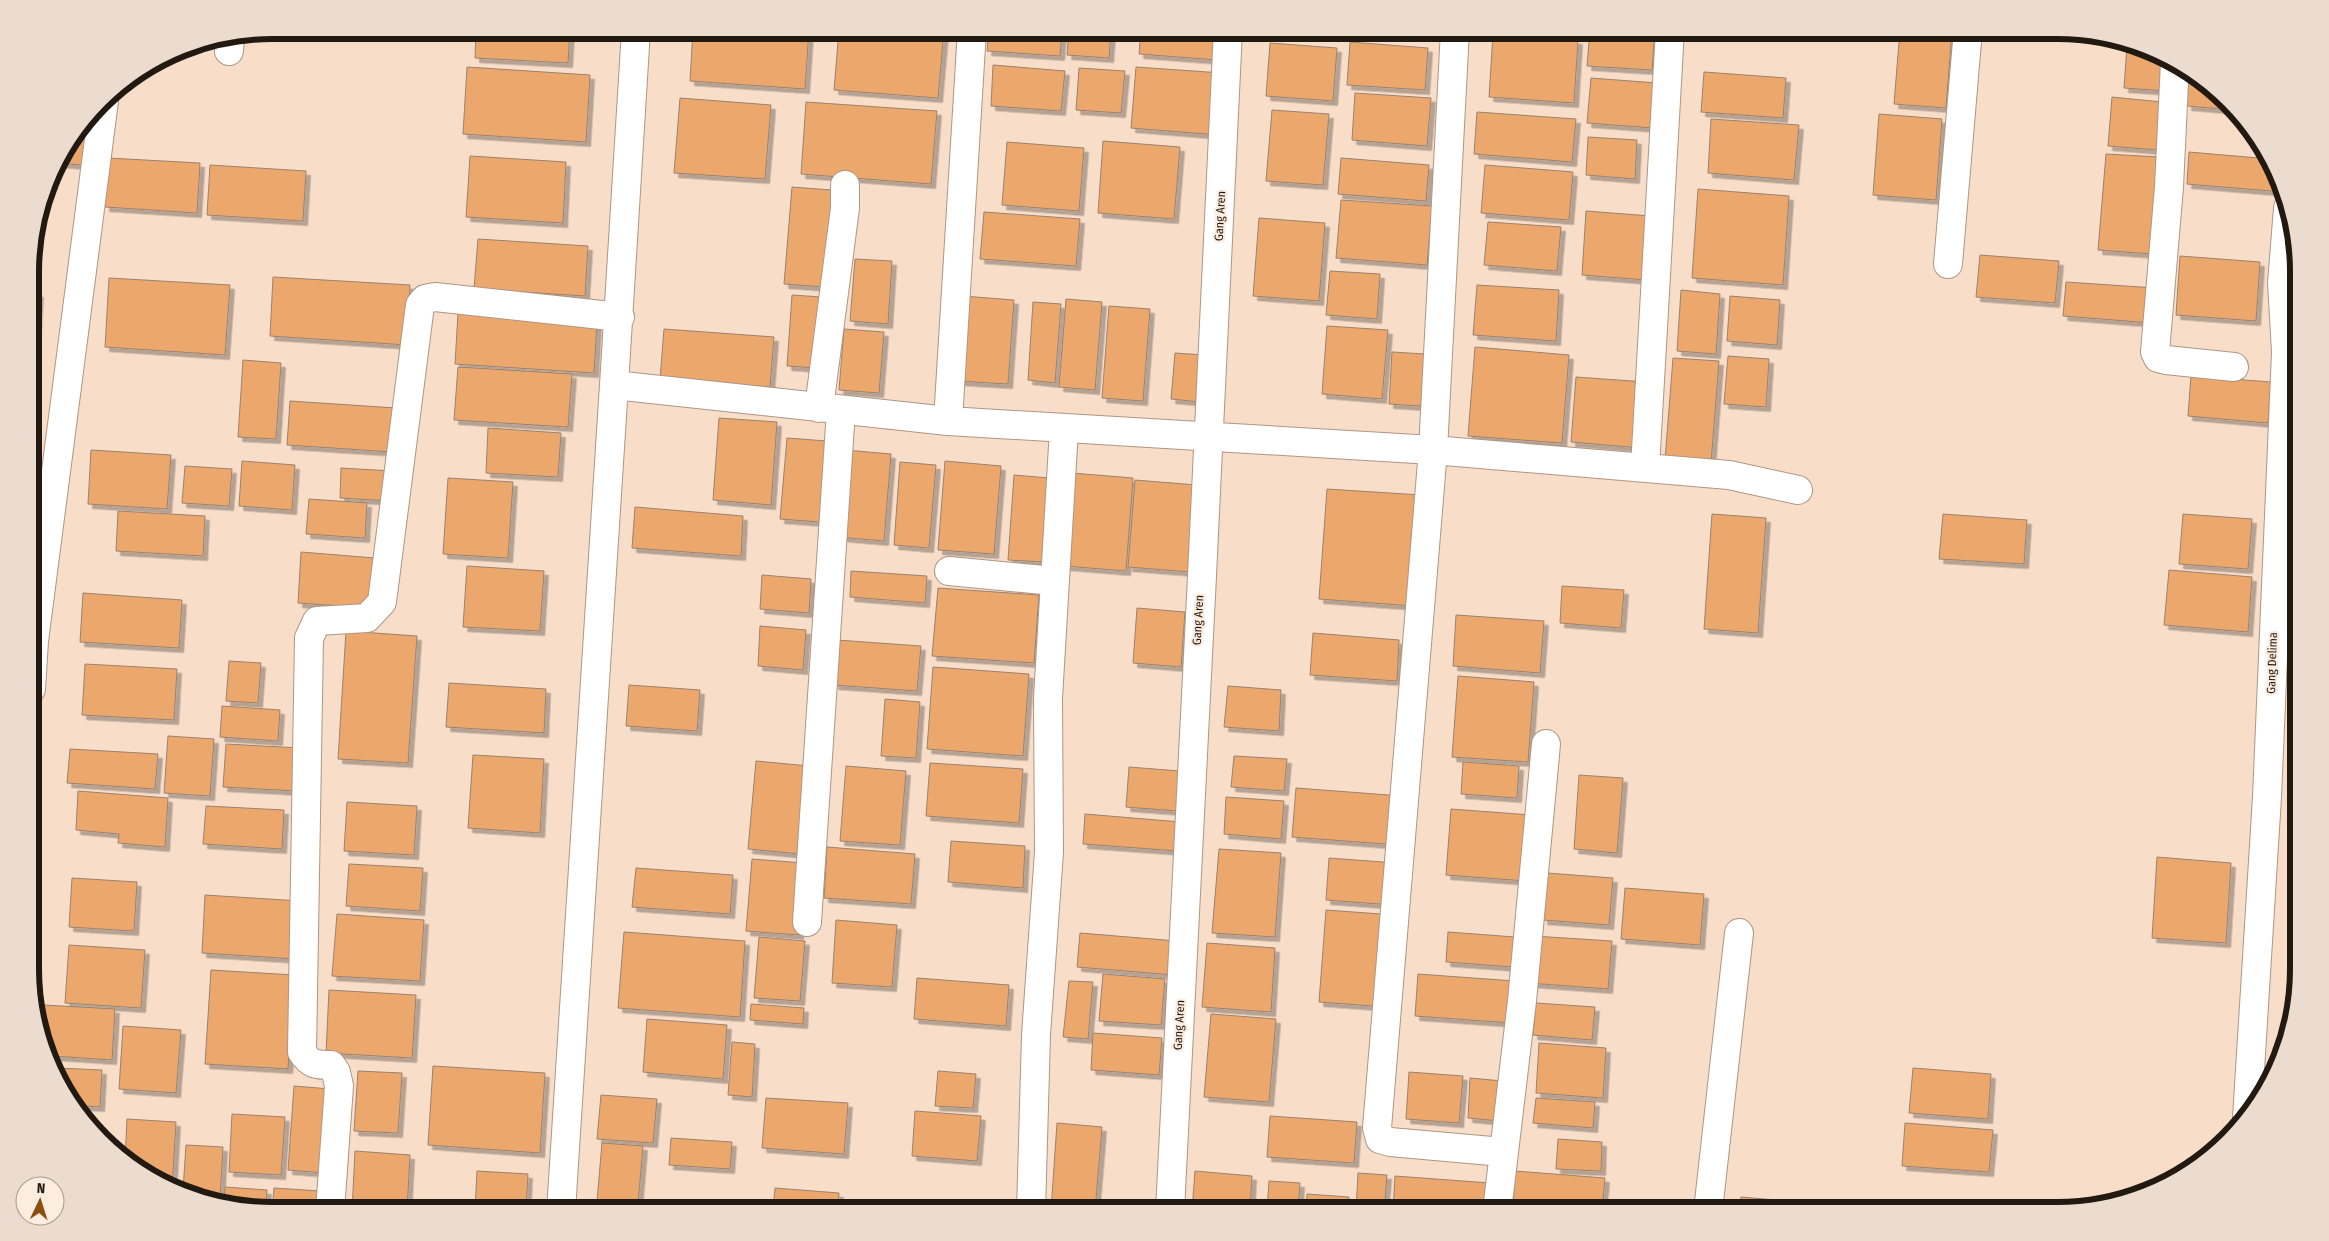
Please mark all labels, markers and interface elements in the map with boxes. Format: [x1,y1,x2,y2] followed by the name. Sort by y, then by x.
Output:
[1212,191,1228,241] street label: Gang Aren
[1190,595,1206,645] street label: Gang Aren
[2264,632,2280,694] street label: Gang Delima
[1171,1000,1187,1050] street label: Gang Aren
[15,1176,65,1226] north arrow
[36,1180,46,1197] text: N

